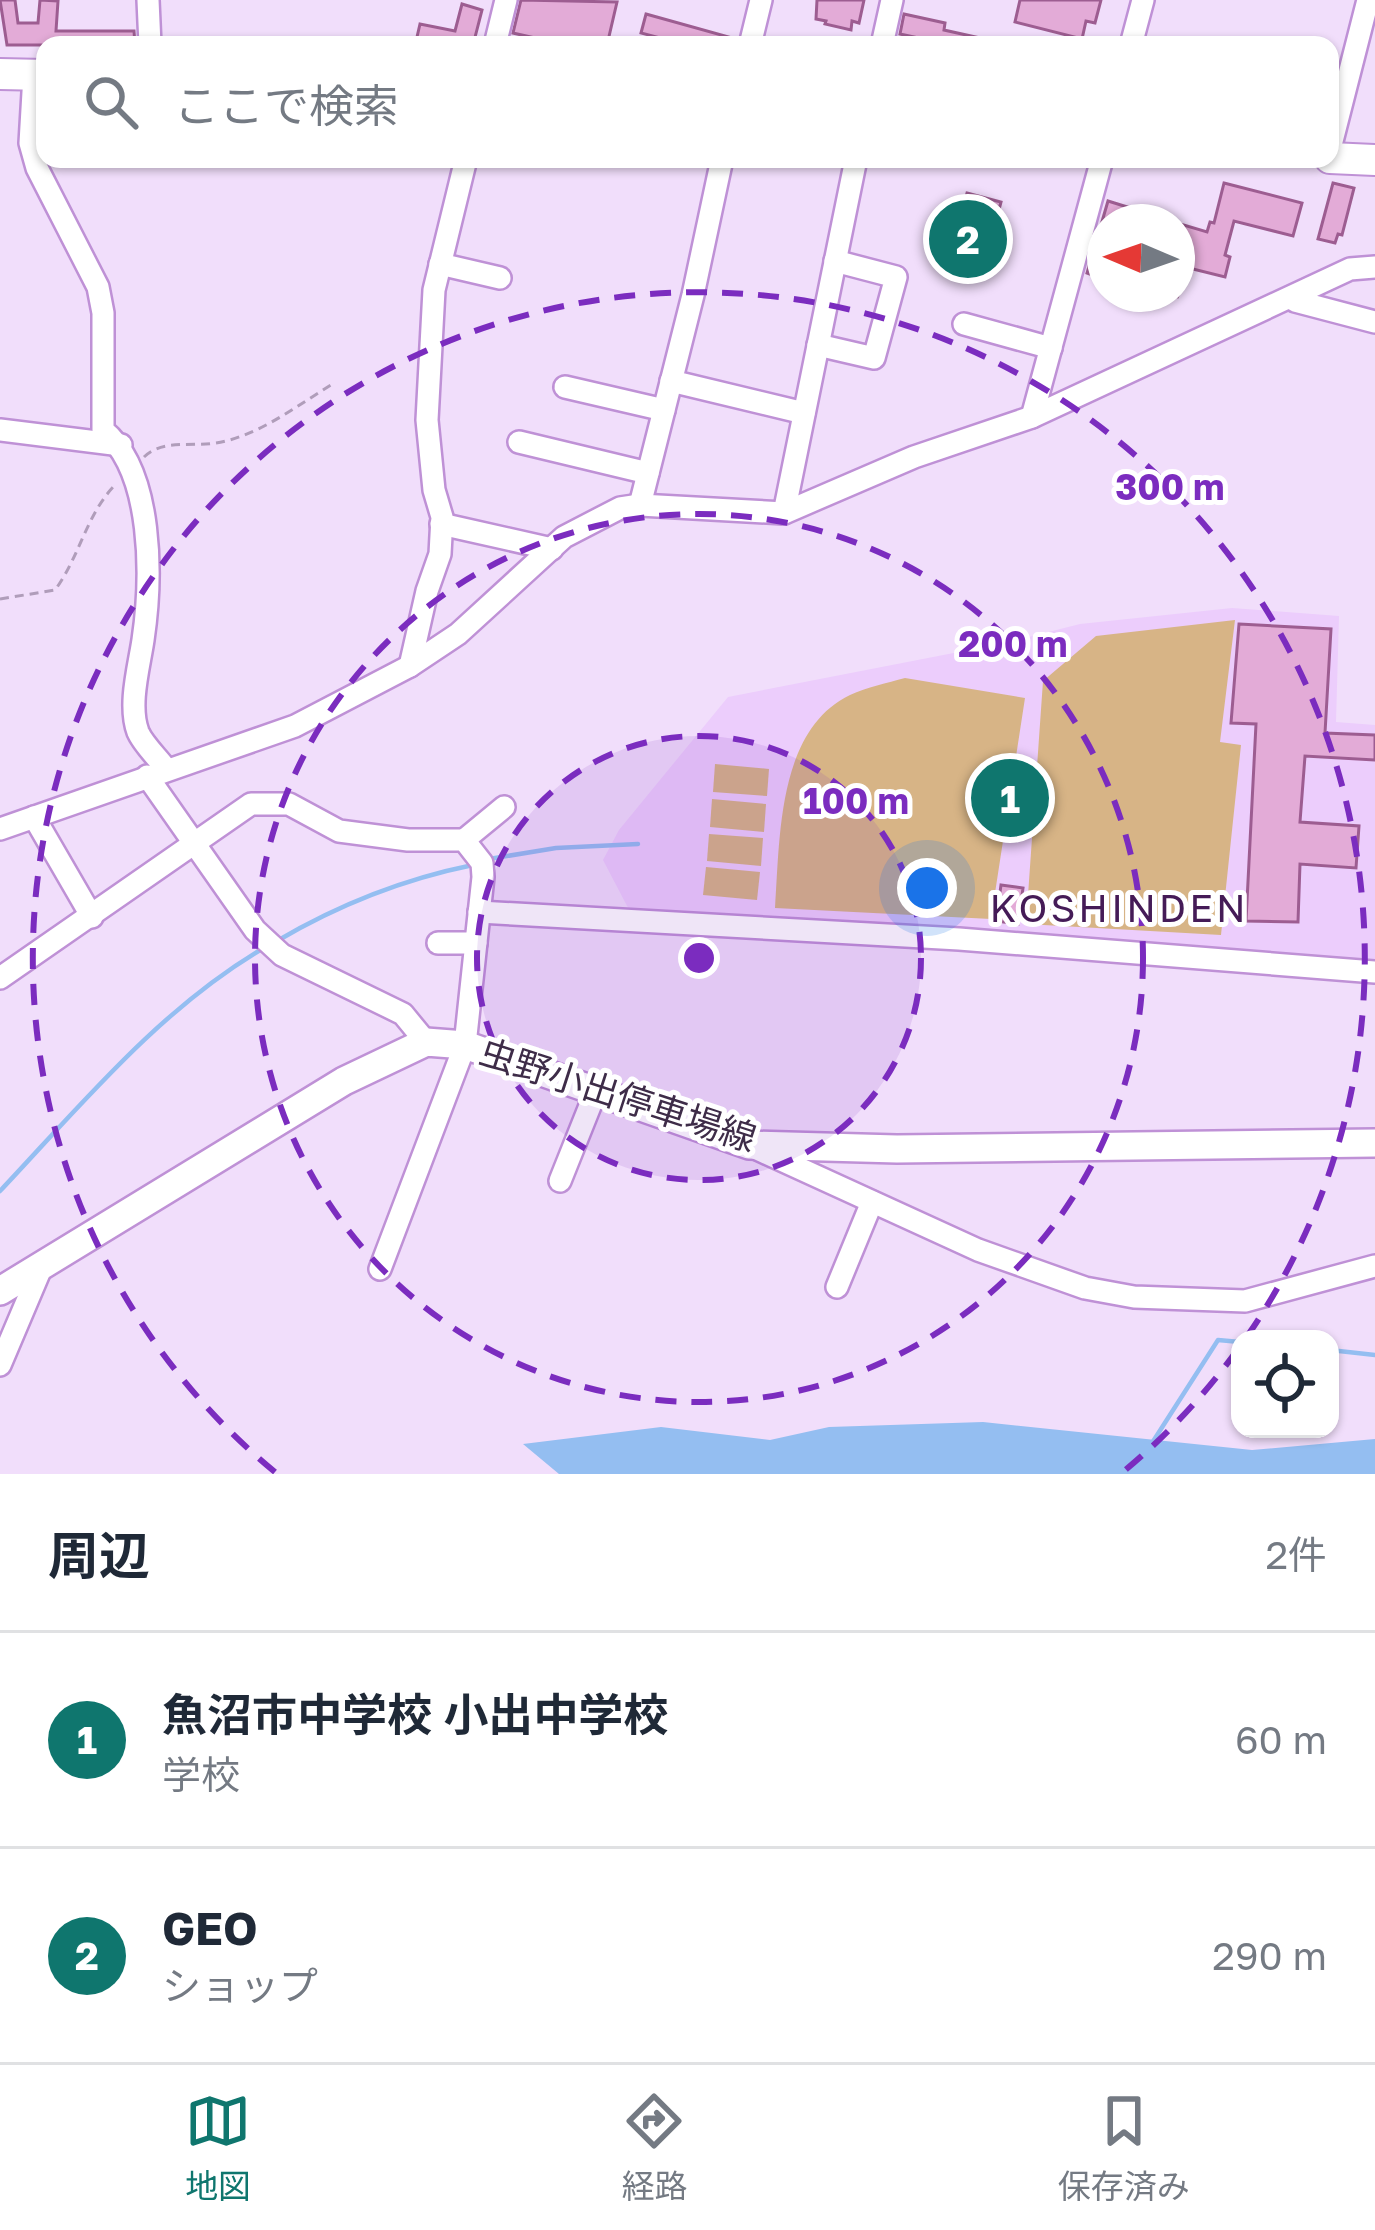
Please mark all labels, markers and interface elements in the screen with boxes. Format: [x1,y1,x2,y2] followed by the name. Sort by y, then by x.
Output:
[36,36,1339,168] search box
[78,69,144,135] icon: search
[174,78,399,132] text: ここで検索
[929,194,1007,284] pin: 2
[1087,204,1195,312] north arrow
[1115,465,1225,508] text: 300 m
[958,622,1068,665] text: 200 m
[971,753,1049,843] pin: 1
[803,779,909,822] text: 100 m
[897,858,957,918] your location
[989,884,1249,931] district label: KOSHINDEN
[678,937,720,979] centre of rings
[475,1030,762,1159] street label: 虫野小出停車場線
[1231,1330,1339,1438] map controls
[1231,1330,1339,1438] button: locate
[48,1524,150,1585] text: 周辺
[1265,1531,1327,1578] text: 2件
[162,1687,668,1741] text: 魚沼市中学校 小出中学校
[77,1716,97,1763] text: 1
[1235,1716,1327,1763] text: 60 m
[162,1751,240,1798] text: 学校
[162,1901,258,1955] text: GEO
[75,1932,99,1979] text: 2
[1212,1932,1327,1979] text: 290 m
[162,1962,318,2009] text: ショップ
[185,2088,251,2208] tab: 地図
[621,2088,687,2208] tab: 経路
[1058,2088,1190,2208] tab: 保存済み

